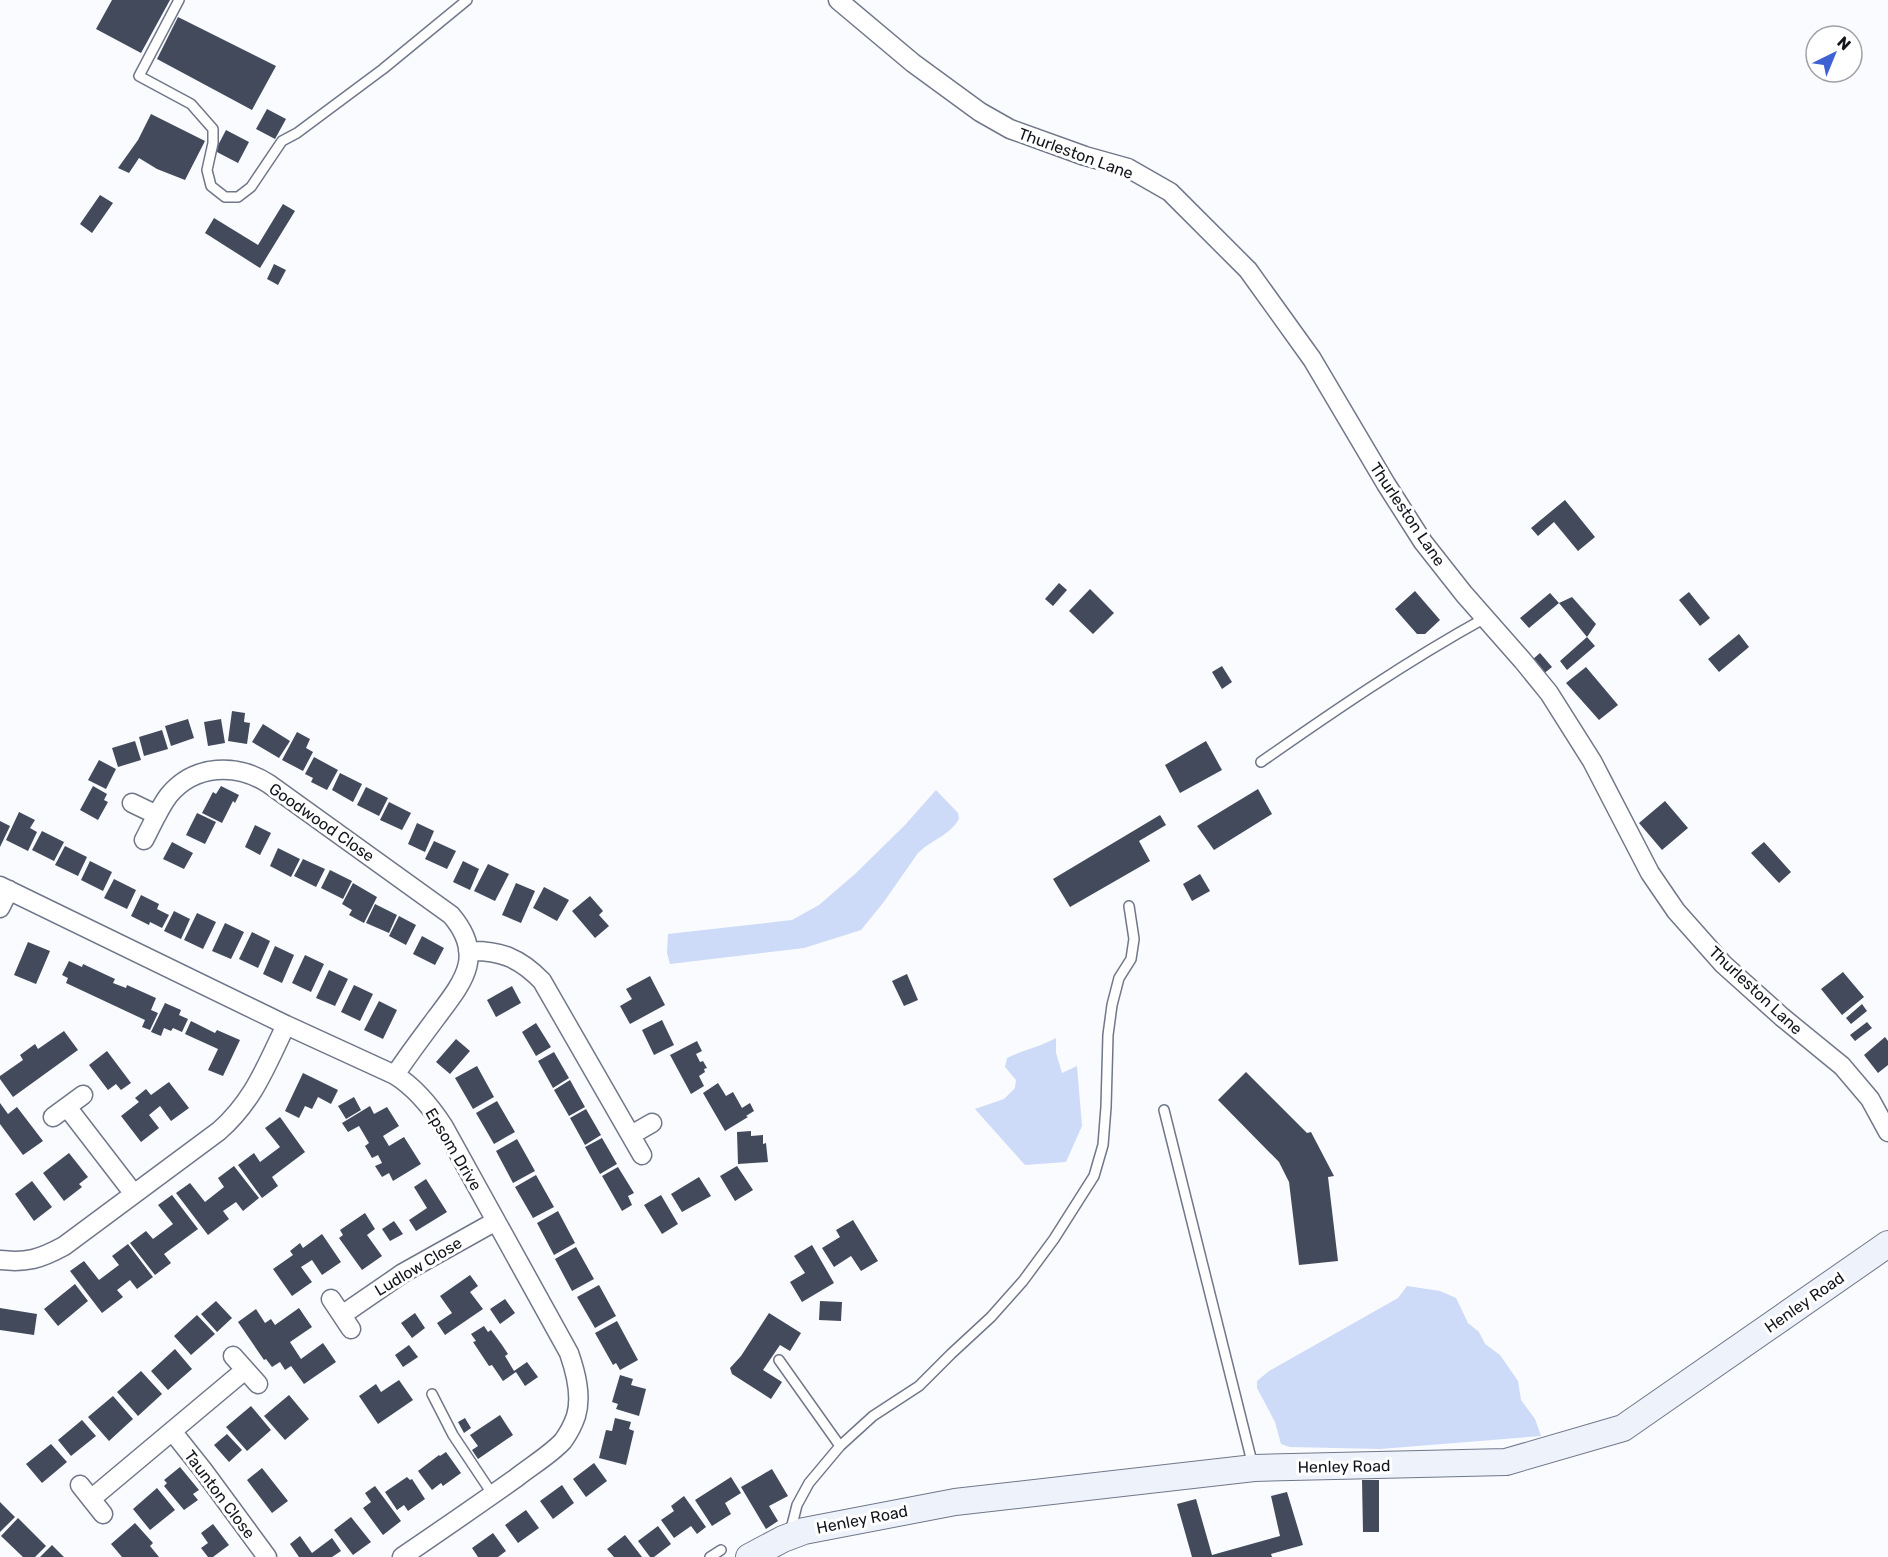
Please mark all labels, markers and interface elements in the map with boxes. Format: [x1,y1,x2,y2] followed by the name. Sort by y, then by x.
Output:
[1804,24,1864,84] north arrow
[1833,33,1855,54] text: N
[1016,124,1136,183] street label: Thurleston Lane
[1366,459,1449,570] street label: Thurleston Lane
[265,779,378,866] street label: Goodwood Close
[1705,942,1806,1039] street label: Thurleston Lane
[421,1104,486,1194] street label: Epsom Drive
[371,1233,465,1300] street label: Ludlow Close
[1761,1268,1848,1337] street label: Henley Road
[180,1446,259,1542] street label: Taunton Close
[1297,1456,1391,1477] street label: Henley Road
[815,1501,909,1538] street label: Henley Road

